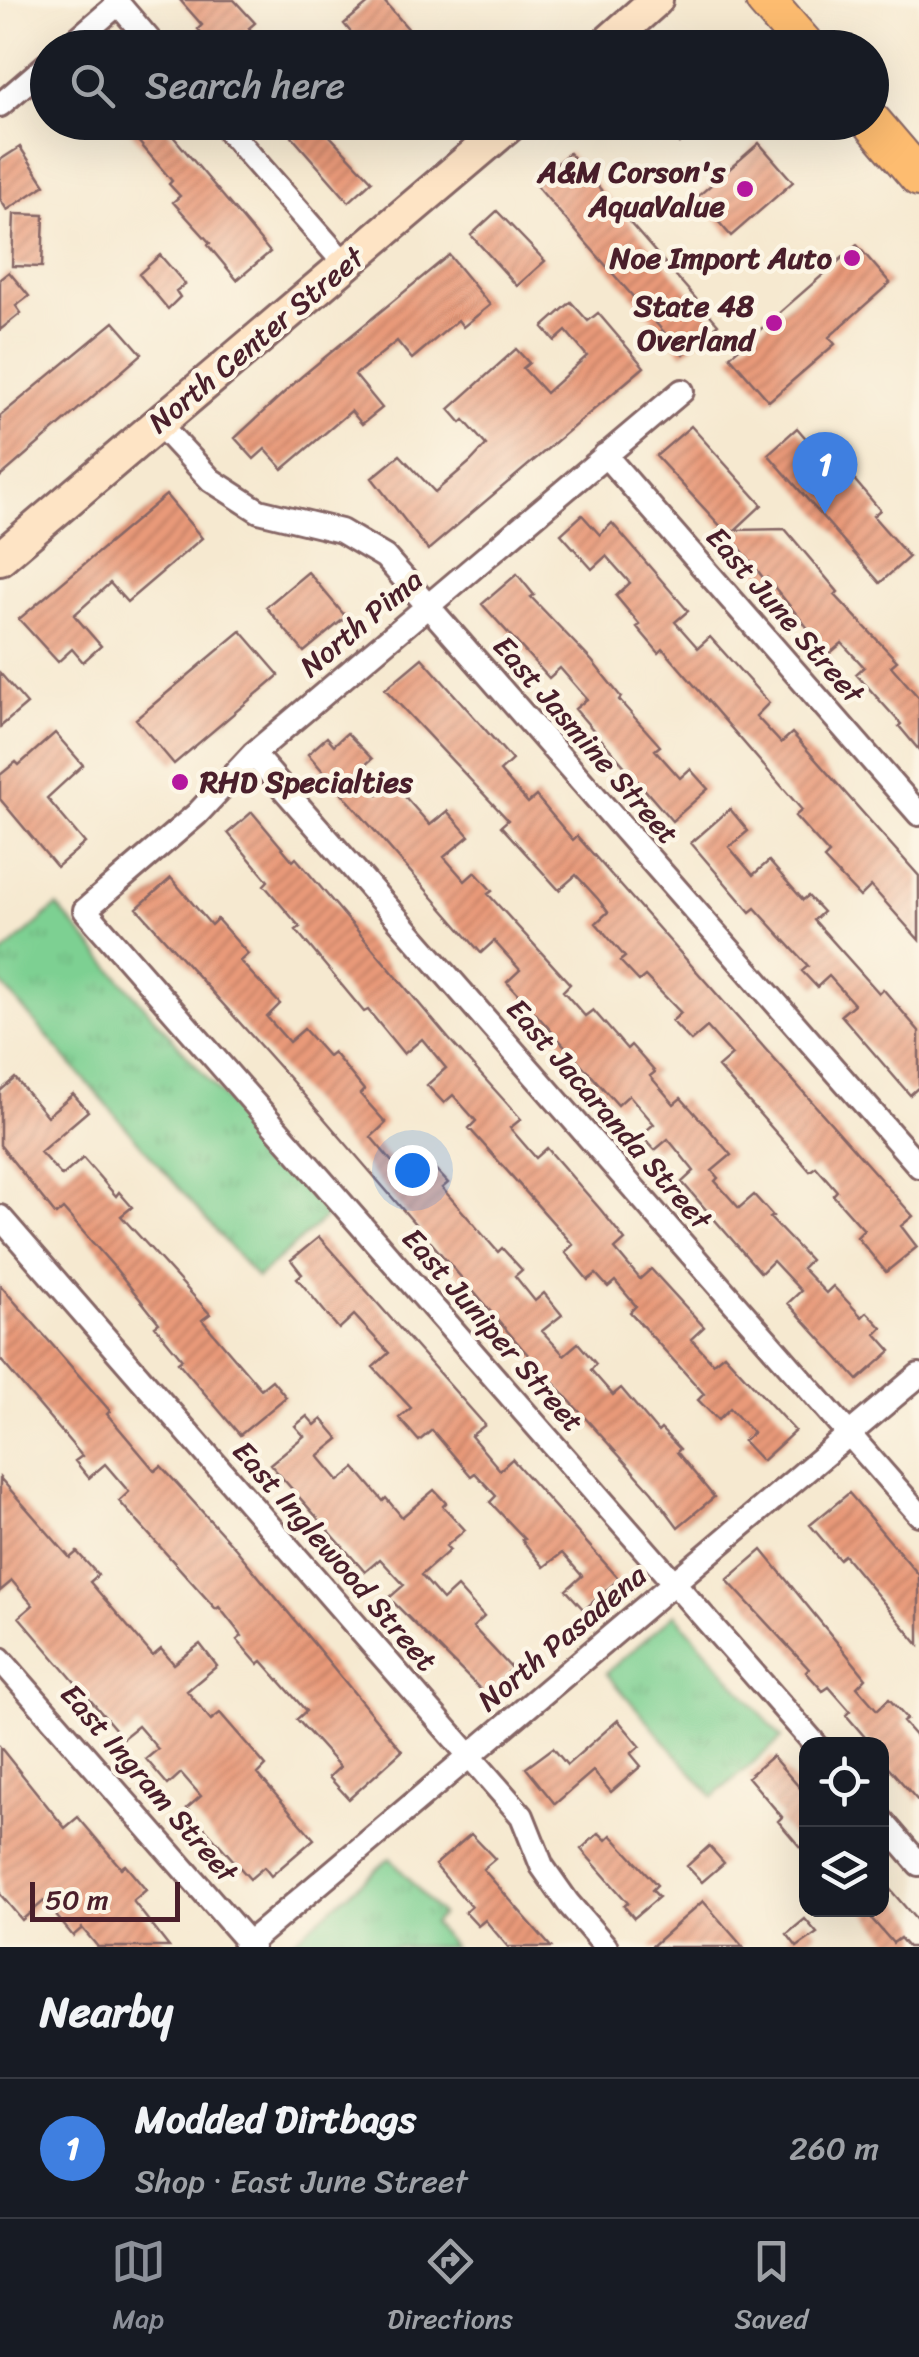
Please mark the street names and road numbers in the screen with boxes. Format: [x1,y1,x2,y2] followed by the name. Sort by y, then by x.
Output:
[135,231,378,447] street label: North Center Street
[692,513,880,718] street label: East June Street
[287,554,435,692] street label: North Pima
[479,622,693,858] street label: East Jasmine Street
[492,985,727,1244] street label: East Jacaranda Street
[388,1215,598,1445] street label: East Juniper Street
[218,1427,452,1685] street label: East Inglewood Street
[465,1550,660,1726] street label: North Pasadena
[46,1670,253,1897] street label: East Ingram Street

